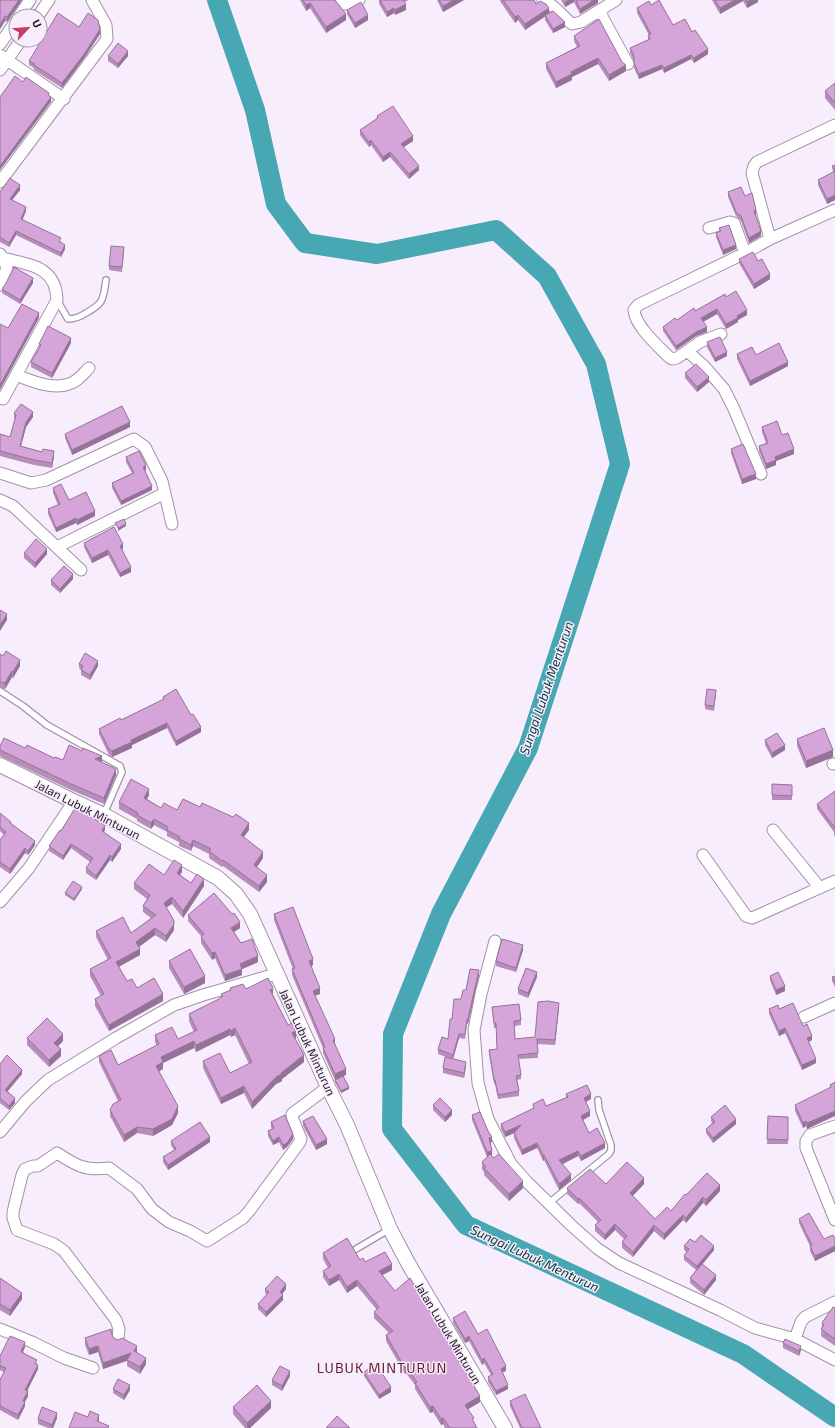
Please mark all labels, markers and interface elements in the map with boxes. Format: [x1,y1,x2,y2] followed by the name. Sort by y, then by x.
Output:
[8,8,48,48] north arrow
[30,17,45,30] text: U
[516,619,576,757] water label: Sungai Lubuk Menturun
[33,776,143,842] street label: Jalan Lubuk Minturun
[277,986,339,1098] street label: Jalan Lubuk Minturun
[468,1221,602,1295] water label: Sungai Lubuk Menturun
[413,1280,485,1386] street label: Jalan Lubuk Minturun
[317,1359,447,1376] district label: LUBUK MINTURUN

